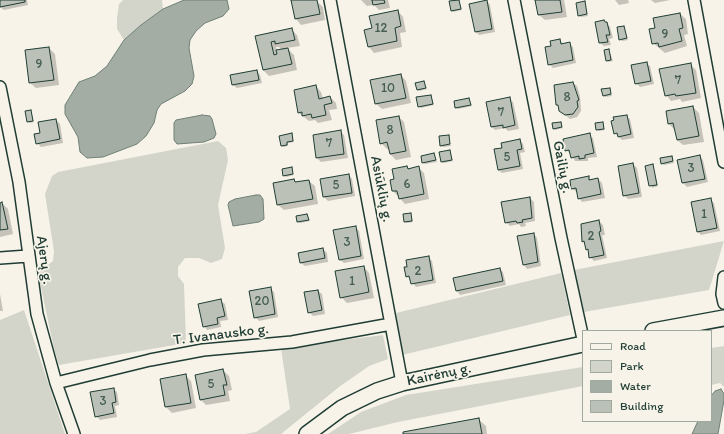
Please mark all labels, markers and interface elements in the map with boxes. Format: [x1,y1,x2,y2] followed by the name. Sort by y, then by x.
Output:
[375,21,387,37] house number: 12
[662,27,668,43] house number: 9
[36,57,42,73] house number: 9
[675,73,681,89] house number: 7
[381,81,395,97] house number: 10
[563,90,571,106] house number: 8
[498,105,504,121] house number: 7
[386,123,394,139] house number: 8
[326,136,332,152] house number: 7
[548,139,576,195] street label: Gailių g.
[504,150,510,166] house number: 5
[366,154,396,224] street label: Asiūklių g.
[687,161,695,177] house number: 3
[404,177,410,193] house number: 6
[333,178,339,194] house number: 5
[701,207,707,223] house number: 1
[588,229,594,245] house number: 2
[32,234,56,286] street label: Ajerų g.
[343,235,351,251] house number: 3
[415,264,421,280] house number: 2
[349,274,355,290] house number: 1
[255,294,269,310] house number: 20
[172,320,270,350] street label: T. Ivanausko g.
[582,330,712,422] legend
[620,339,646,353] text: Road
[405,359,473,391] street label: Kairėnų g.
[620,359,644,373] text: Park
[208,377,214,393] house number: 5
[620,379,651,393] text: Water
[99,394,107,410] house number: 3
[620,399,663,413] text: Building

